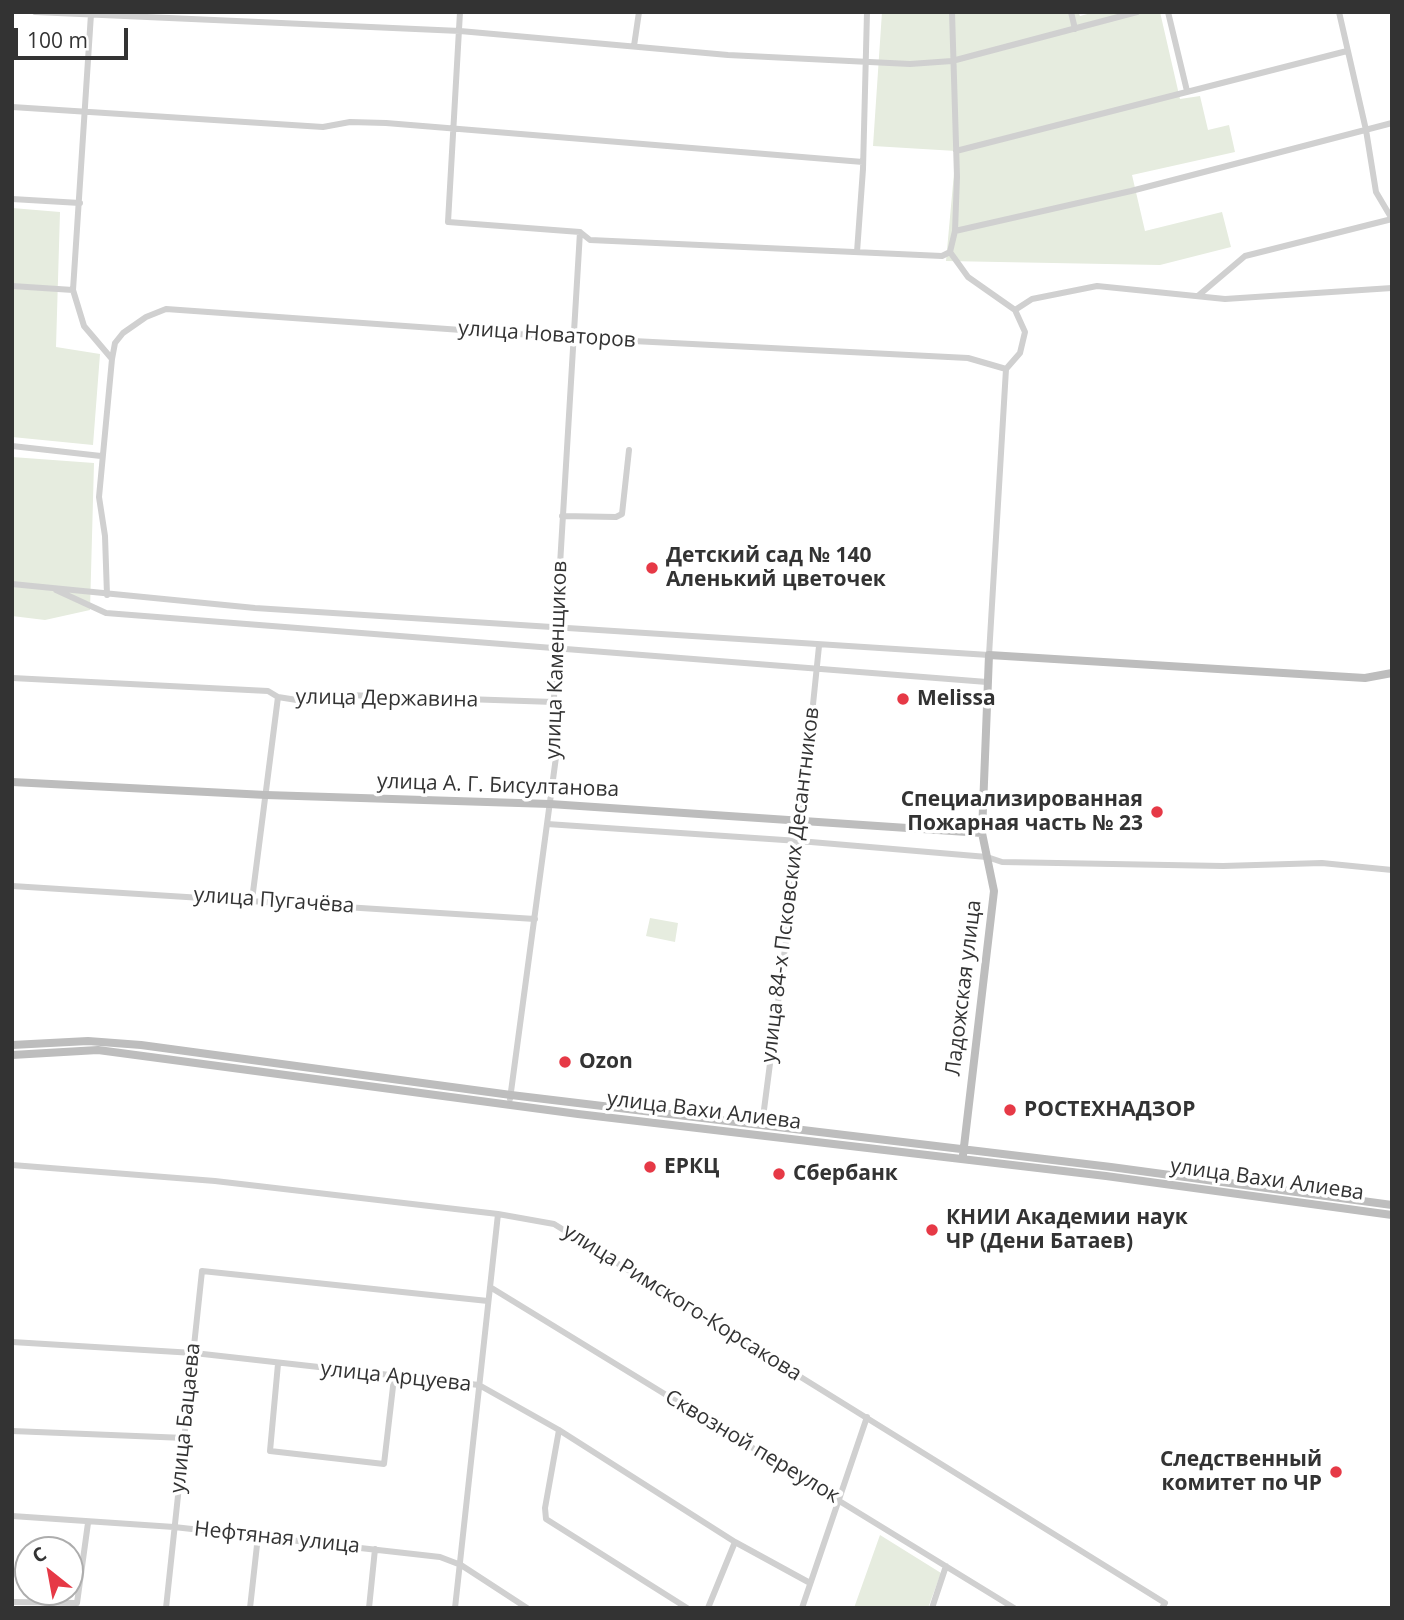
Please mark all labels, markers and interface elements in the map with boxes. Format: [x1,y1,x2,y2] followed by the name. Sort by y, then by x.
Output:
[18,14,131,58] scale bar
[27,26,88,54] text: 100 m
[457,316,637,354] street label: улица Новаторов
[666,543,886,593] place label: Детский сад № 140 Аленький цветочек
[541,560,573,760] street label: улица Каменщиков
[644,560,660,576] marker: Детский сад № 140 Аленький цветочек
[295,685,479,713] street label: улица Державина
[917,686,996,712] place label: Melissa
[895,691,911,707] marker: Melissa
[757,706,825,1064] street label: улица 84-х Псковских Десантников
[376,769,620,803] street label: улица А. Г. Бисултанова
[901,787,1143,837] place label: Специализированная Пожарная часть № 23
[1149,804,1165,820] marker: Специализированная Пожарная часть № 23
[193,883,355,919] street label: улица Пугачёва
[941,899,987,1077] street label: Ладожская улица
[579,1049,633,1075] place label: Ozon
[557,1054,573,1070] marker: Ozon
[606,1087,802,1135] street label: улица Вахи Алиева
[1024,1097,1195,1123] place label: РОСТЕХНАДЗОР
[1002,1102,1018,1118] marker: РОСТЕХНАДЗОР
[664,1154,719,1180] place label: ЕРКЦ
[1169,1154,1365,1206] street label: улица Вахи Алиева
[642,1159,658,1175] marker: ЕРКЦ
[793,1161,898,1187] place label: Сбербанк
[771,1166,787,1182] marker: Сбербанк
[946,1205,1188,1255] place label: КНИИ Академии наук ЧР (Дени Батаев)
[558,1219,806,1387] street label: улица Римского-Корсакова
[924,1222,940,1238] marker: КНИИ Академии наук ЧР (Дени Батаев)
[166,1342,206,1494] street label: улица Бацаева
[319,1357,473,1397] street label: улица Арцуева
[660,1385,844,1509] street label: Сквозной переулок
[1160,1447,1322,1497] place label: Следственный комитет по ЧР
[1328,1464,1344,1480] marker: Следственный комитет по ЧР
[193,1517,361,1559] street label: Нефтяная улица
[14,1536,84,1606] north arrow
[27,1540,51,1569] text: С

